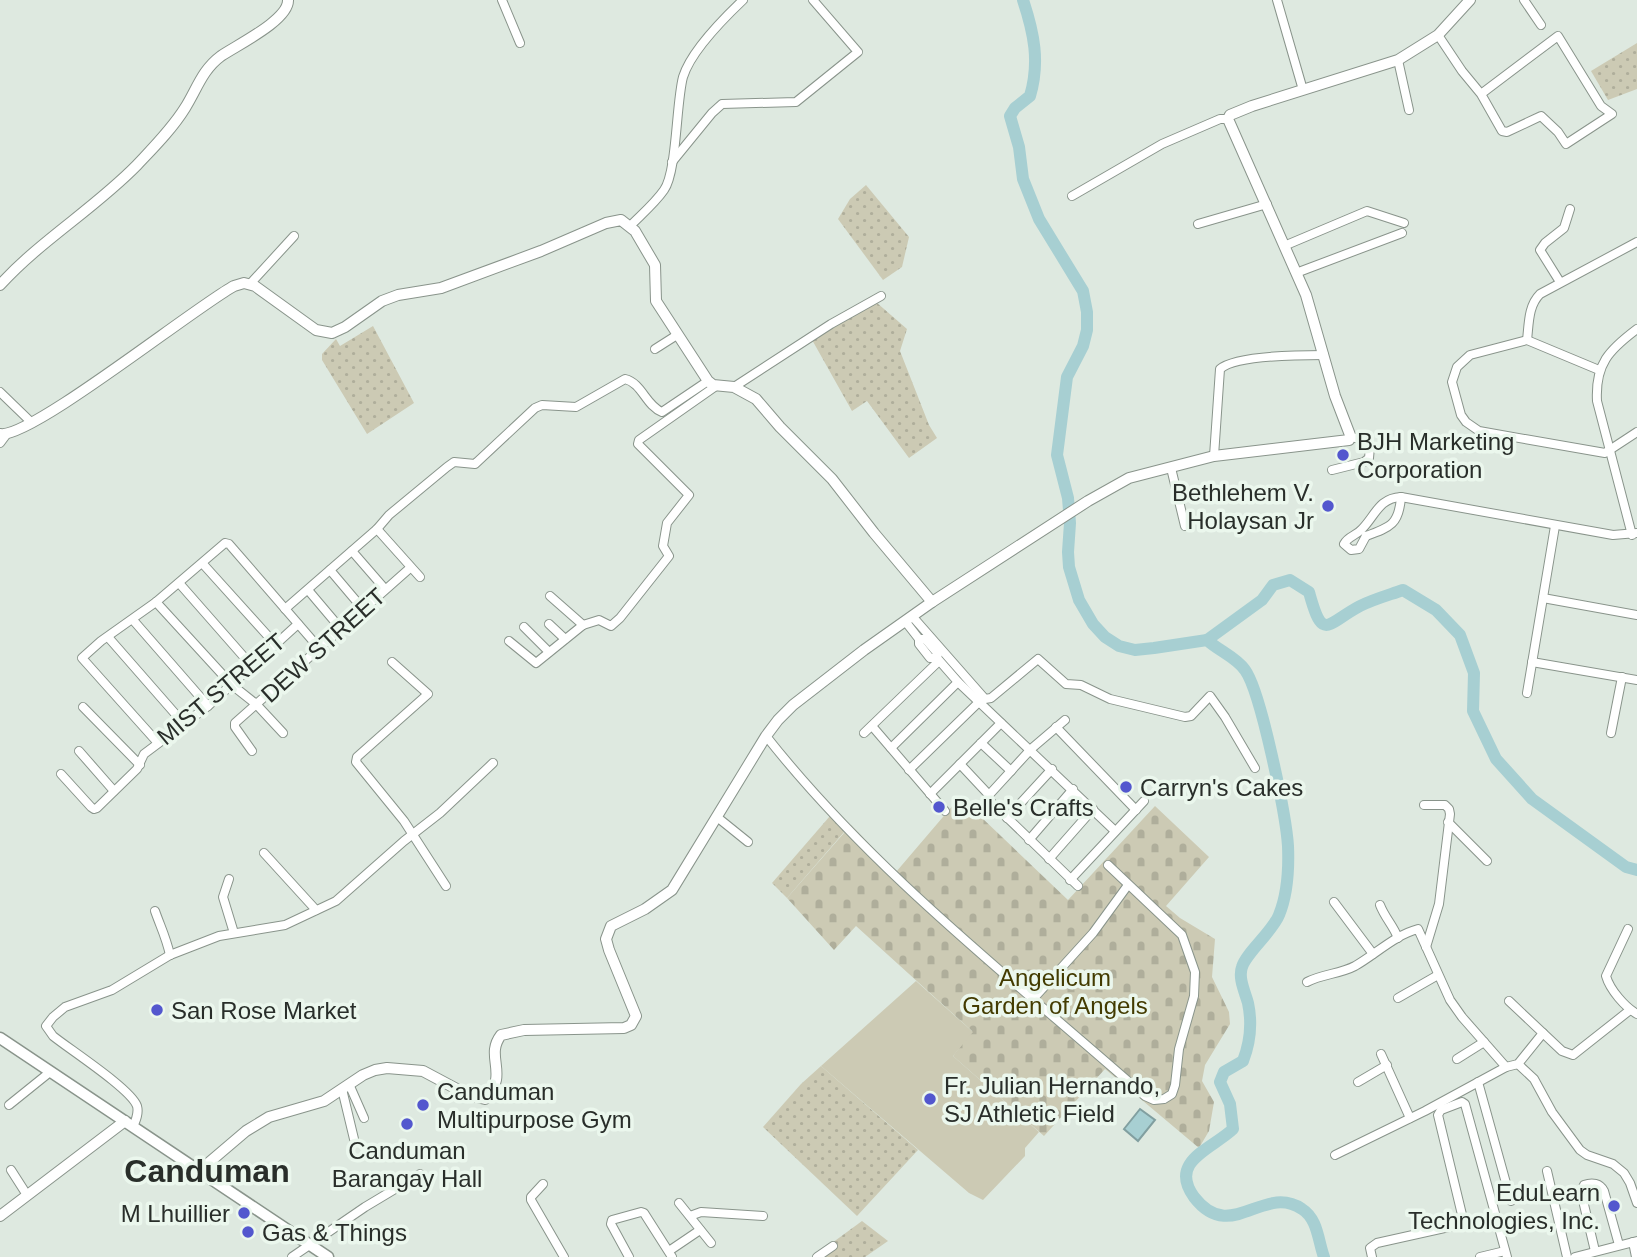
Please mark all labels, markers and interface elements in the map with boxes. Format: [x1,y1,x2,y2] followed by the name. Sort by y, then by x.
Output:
[1357,428,1514,483] place label: BJH Marketing Corporation
[1335,447,1351,463] marker: BJH Marketing Corporation
[1172,479,1314,534] place label: Bethlehem V. Holaysan Jr
[1320,498,1336,514] marker: Bethlehem V. Holaysan Jr
[256,582,391,708] street label: DEW STREET
[152,628,291,750] street label: MIST STREET
[1140,774,1303,801] place label: Carryn's Cakes
[1118,779,1134,795] marker: Carryn's Cakes
[953,794,1094,821] place label: Belle's Crafts
[931,799,947,815] marker: Belle's Crafts
[962,964,1148,1019] park label: Angelicum Garden of Angels
[171,997,357,1024] place label: San Rose Market
[149,1002,165,1018] marker: San Rose Market
[944,1072,1160,1127] place label: Fr. Julian Hernando, SJ Athletic Field
[437,1078,632,1133] place label: Canduman Multipurpose Gym
[922,1091,938,1107] marker: Fr. Julian Hernando, SJ Athletic Field
[415,1097,431,1113] marker: Canduman Multipurpose Gym
[399,1116,415,1132] marker: Canduman Barangay Hall
[332,1137,482,1192] place label: Canduman Barangay Hall
[124,1153,290,1189] district label: Canduman
[1408,1179,1600,1234] place label: EduLearn Technologies, Inc.
[1606,1198,1622,1214] marker: EduLearn Technologies, Inc.
[121,1200,230,1227] place label: M Lhuillier
[236,1205,252,1221] marker: M Lhuillier
[262,1219,407,1246] place label: Gas & Things
[240,1224,256,1240] marker: Gas & Things

